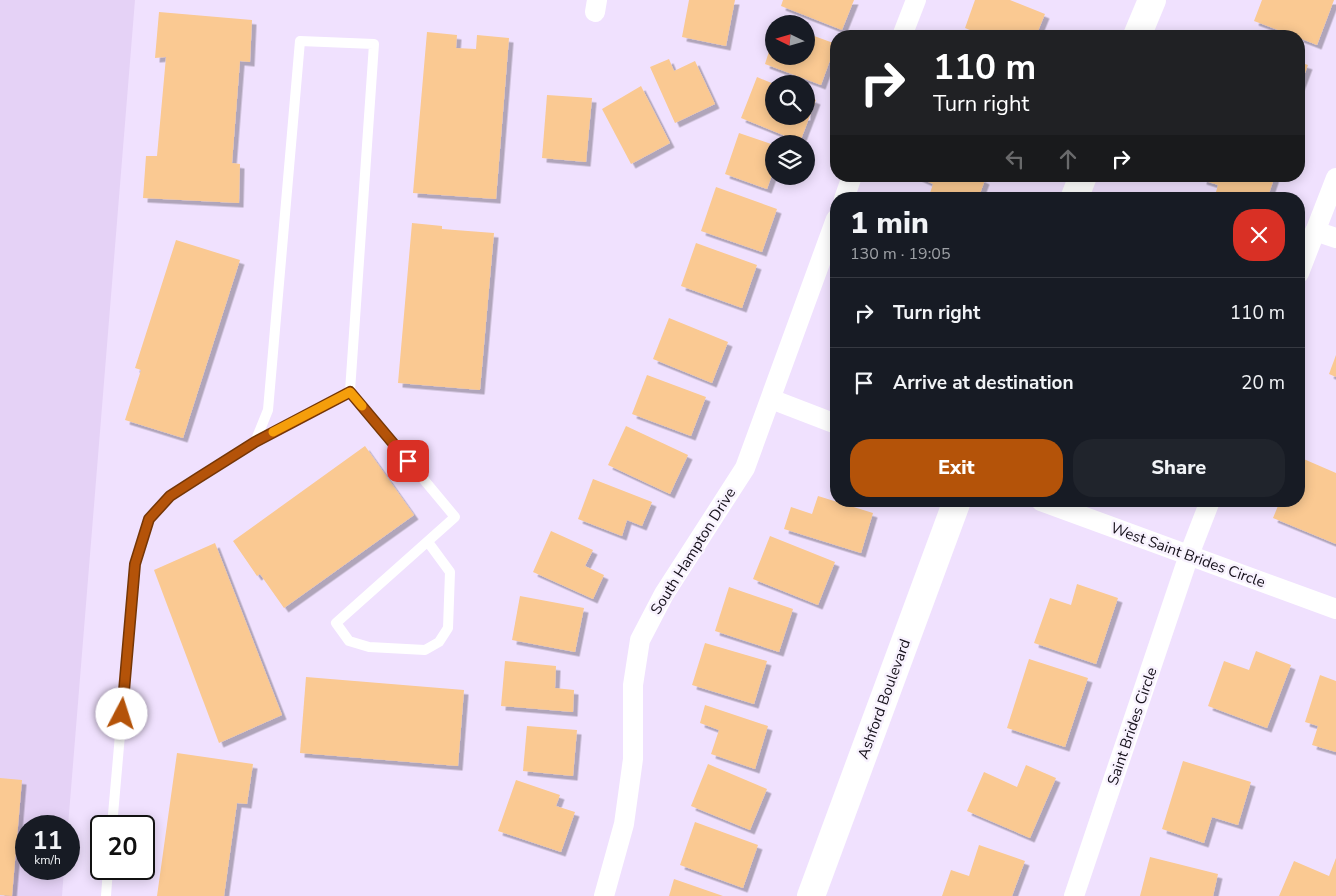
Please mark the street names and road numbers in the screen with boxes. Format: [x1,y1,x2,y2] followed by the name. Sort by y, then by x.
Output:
[646,484,740,618] street label: South Hampton Drive
[1108,518,1268,592] street label: West Saint Brides Circle
[853,636,915,762] street label: Ashford Boulevard
[1102,664,1162,788] street label: Saint Brides Circle

